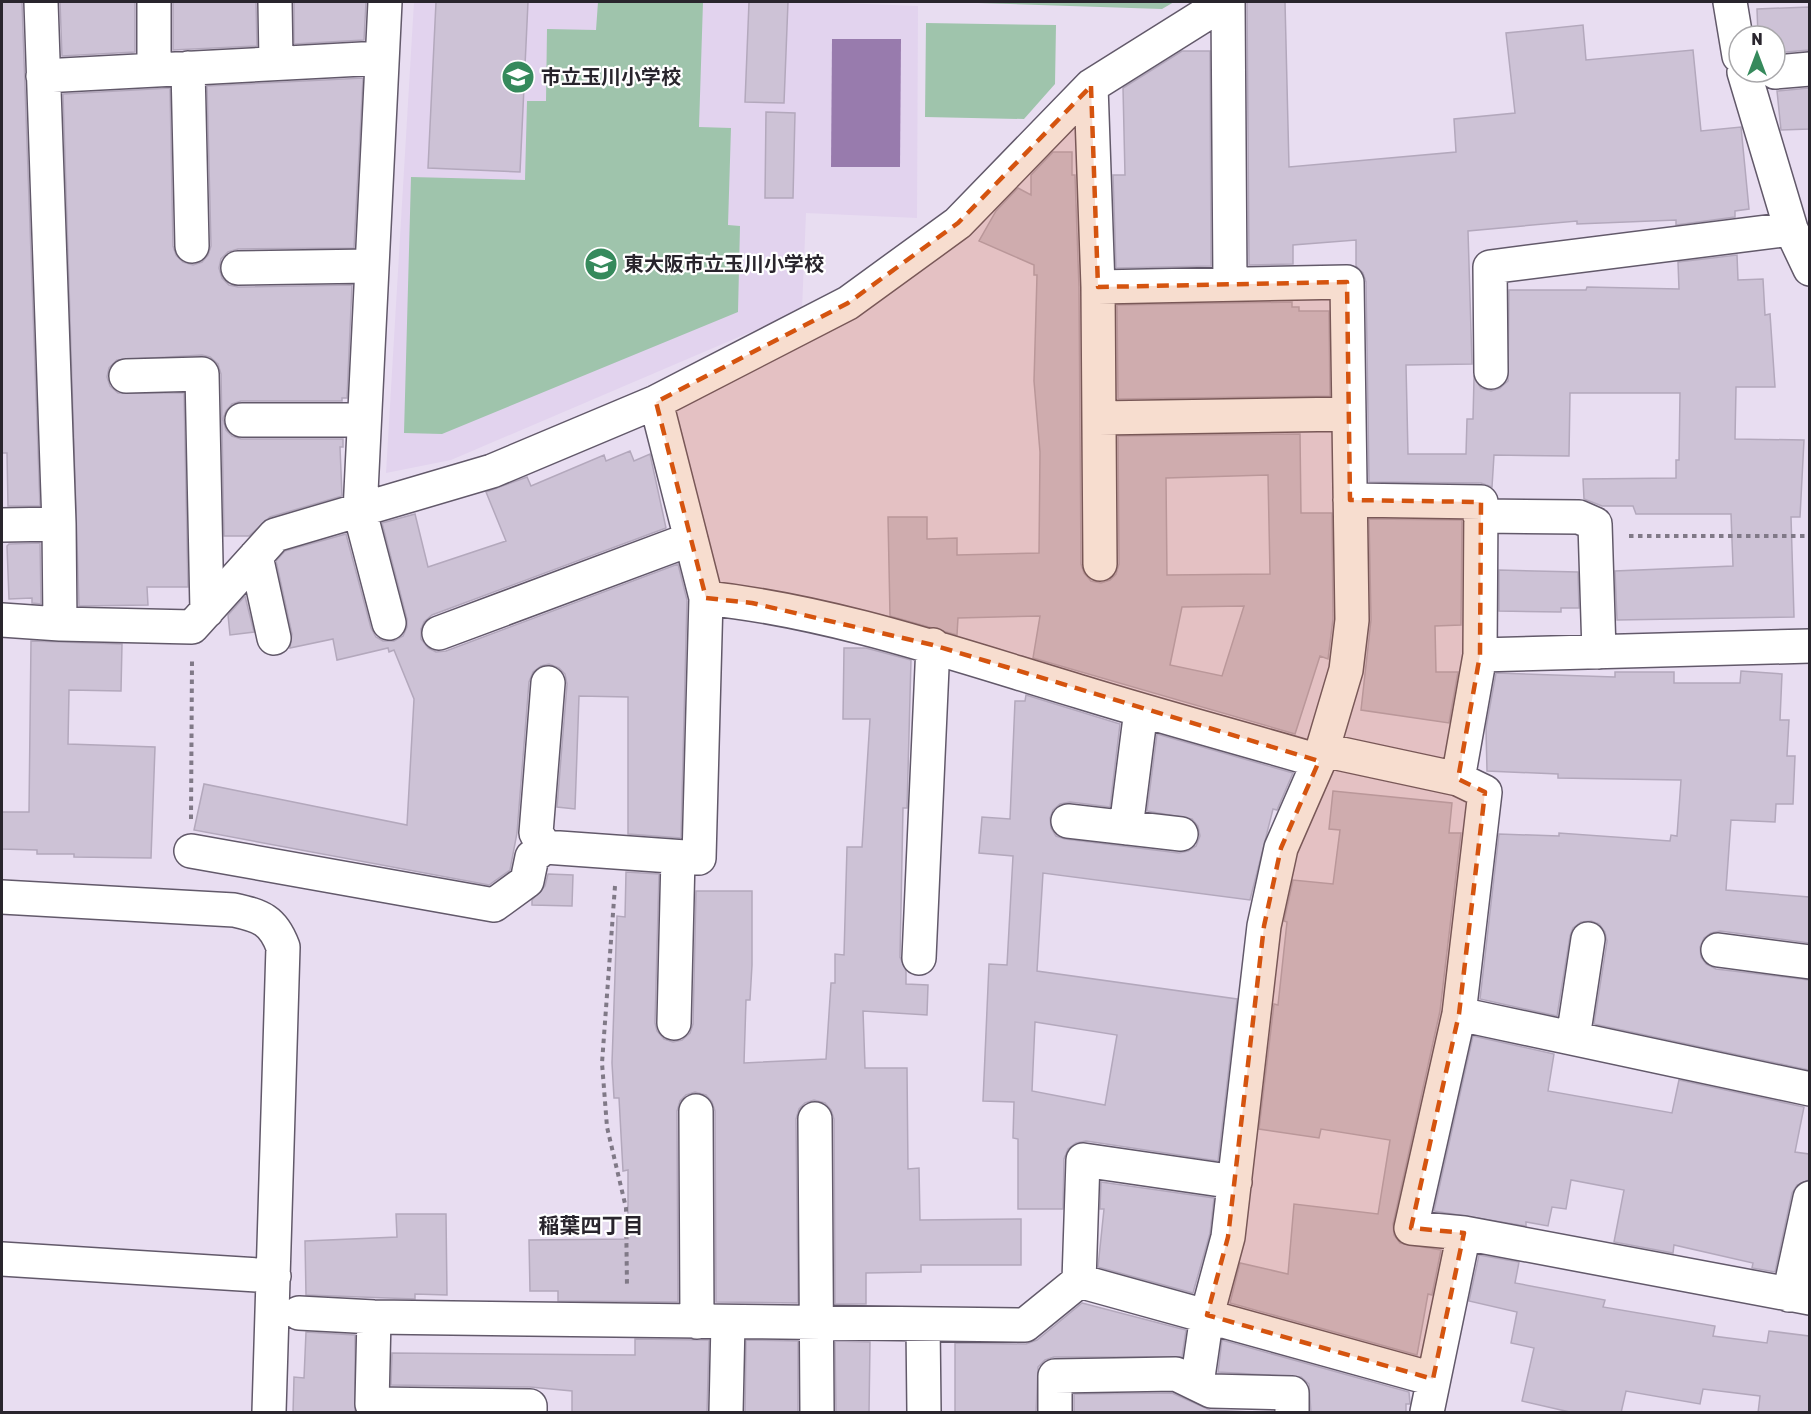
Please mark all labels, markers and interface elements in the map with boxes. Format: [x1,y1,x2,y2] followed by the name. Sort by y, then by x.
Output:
[1727,24,1787,84] north arrow
[1751,30,1763,49] text: N
[500,59,536,95] school or university icon: 市立玉川小学校
[541,65,681,89] place label: 市立玉川小学校
[583,246,619,282] school or university icon: 東大阪市立玉川小学校
[624,252,824,276] place label: 東大阪市立玉川小学校
[539,1213,644,1238] district label: 稲葉四丁目

